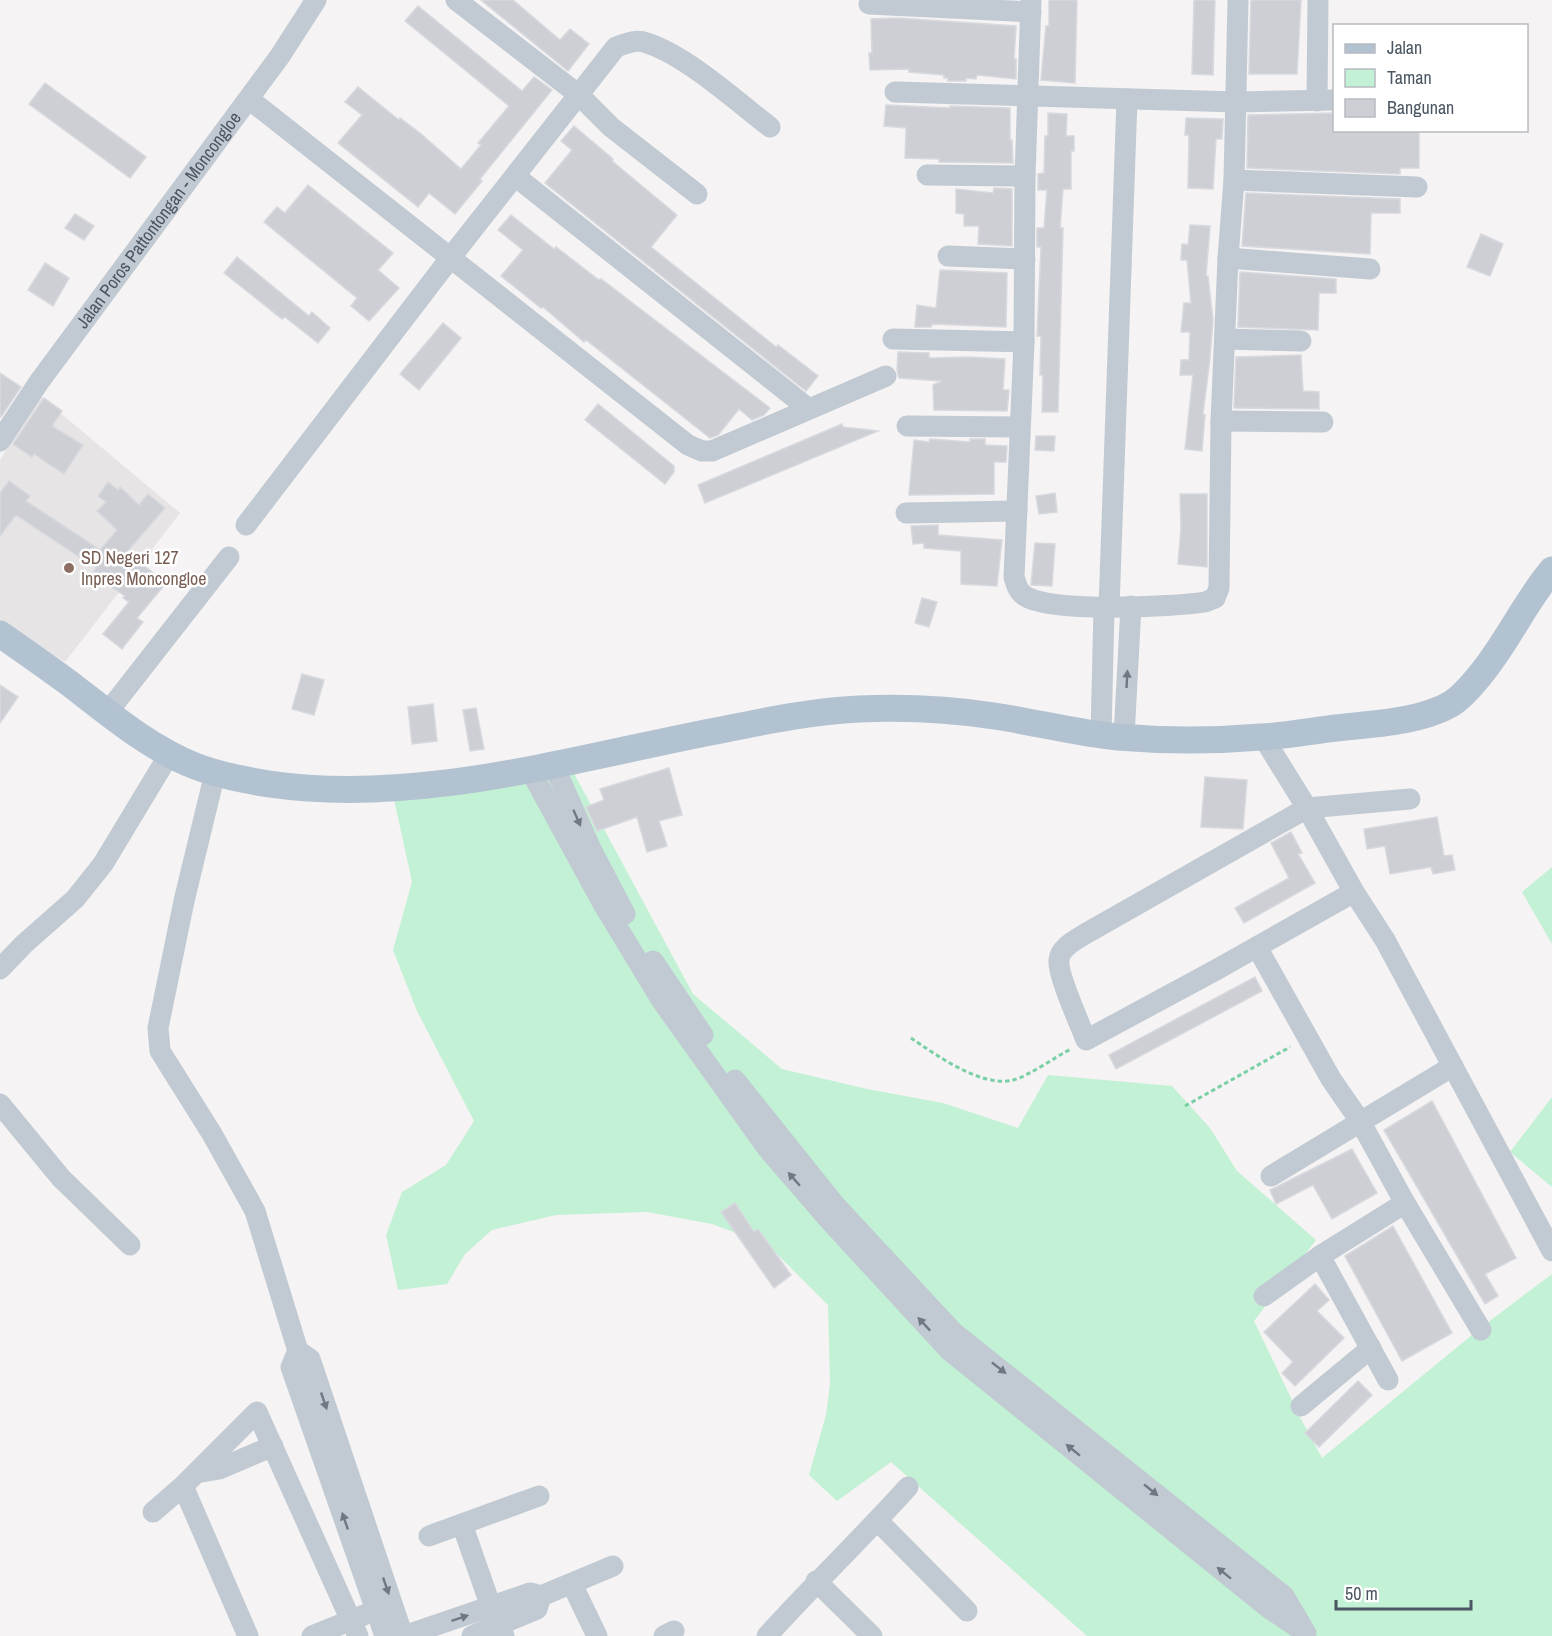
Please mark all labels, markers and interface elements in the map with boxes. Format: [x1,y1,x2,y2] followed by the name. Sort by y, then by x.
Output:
[1333,24,1528,132] legend
[1387,35,1422,60] text: Jalan
[1387,65,1432,90] text: Taman
[1387,95,1454,120] text: Bangunan
[70,106,247,333] street label: Jalan Poros Pattontongan - Moncongloe
[81,545,207,591] place label: SD Negeri 127 Inpres Moncongloe
[62,561,76,575] marker: SD Negeri 127 Inpres Moncongloe
[1123,669,1132,688] one-way arrow
[573,809,582,826] one-way arrow
[787,1171,800,1187] one-way arrow
[918,1317,932,1331] one-way arrow
[991,1362,1007,1375] one-way arrow
[319,1392,329,1410] one-way arrow
[1065,1444,1080,1457] one-way arrow
[1144,1483,1159,1496] one-way arrow
[340,1512,350,1530] one-way arrow
[1216,1566,1232,1579] one-way arrow
[1336,1573,1471,1611] scale bar
[381,1577,391,1595] one-way arrow
[1345,1581,1378,1606] text: 50 m
[451,1612,469,1622] one-way arrow

